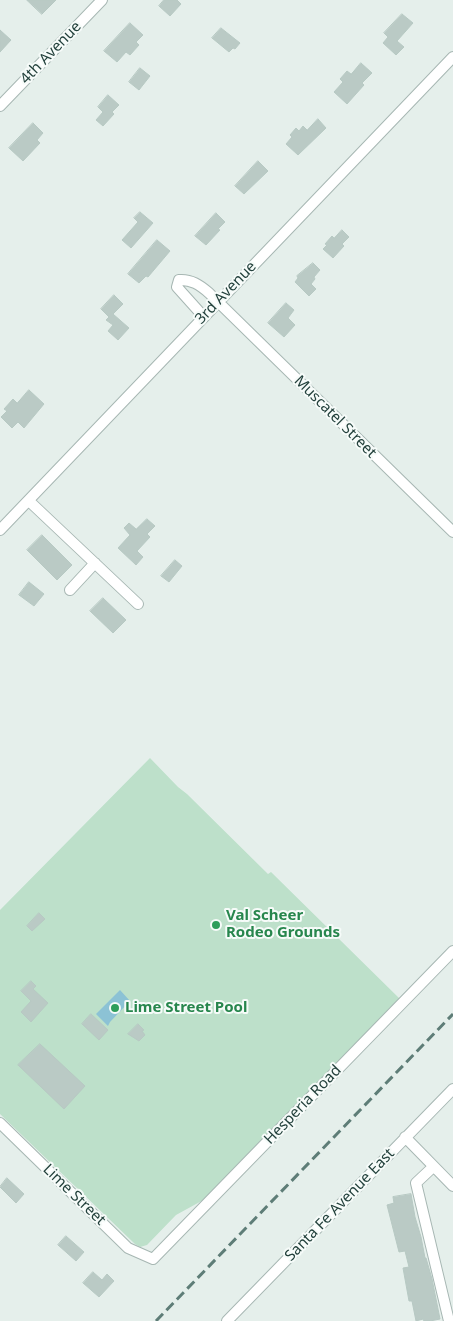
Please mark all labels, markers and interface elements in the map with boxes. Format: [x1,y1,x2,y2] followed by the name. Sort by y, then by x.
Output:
[17,18,85,88] street label: 4th Avenue
[192,258,260,328] street label: 3rd Avenue
[290,372,380,462] street label: Muscatel Street
[226,907,340,942] place label: Val Scheer Rodeo Grounds
[210,919,222,931] marker: Val Scheer Rodeo Grounds
[125,999,247,1017] place label: Lime Street Pool
[109,1002,121,1014] marker: Lime Street Pool
[261,1062,345,1148] street label: Hesperia Road
[282,1145,398,1265] street label: Santa Fe Avenue East
[39,1161,109,1229] street label: Lime Street

